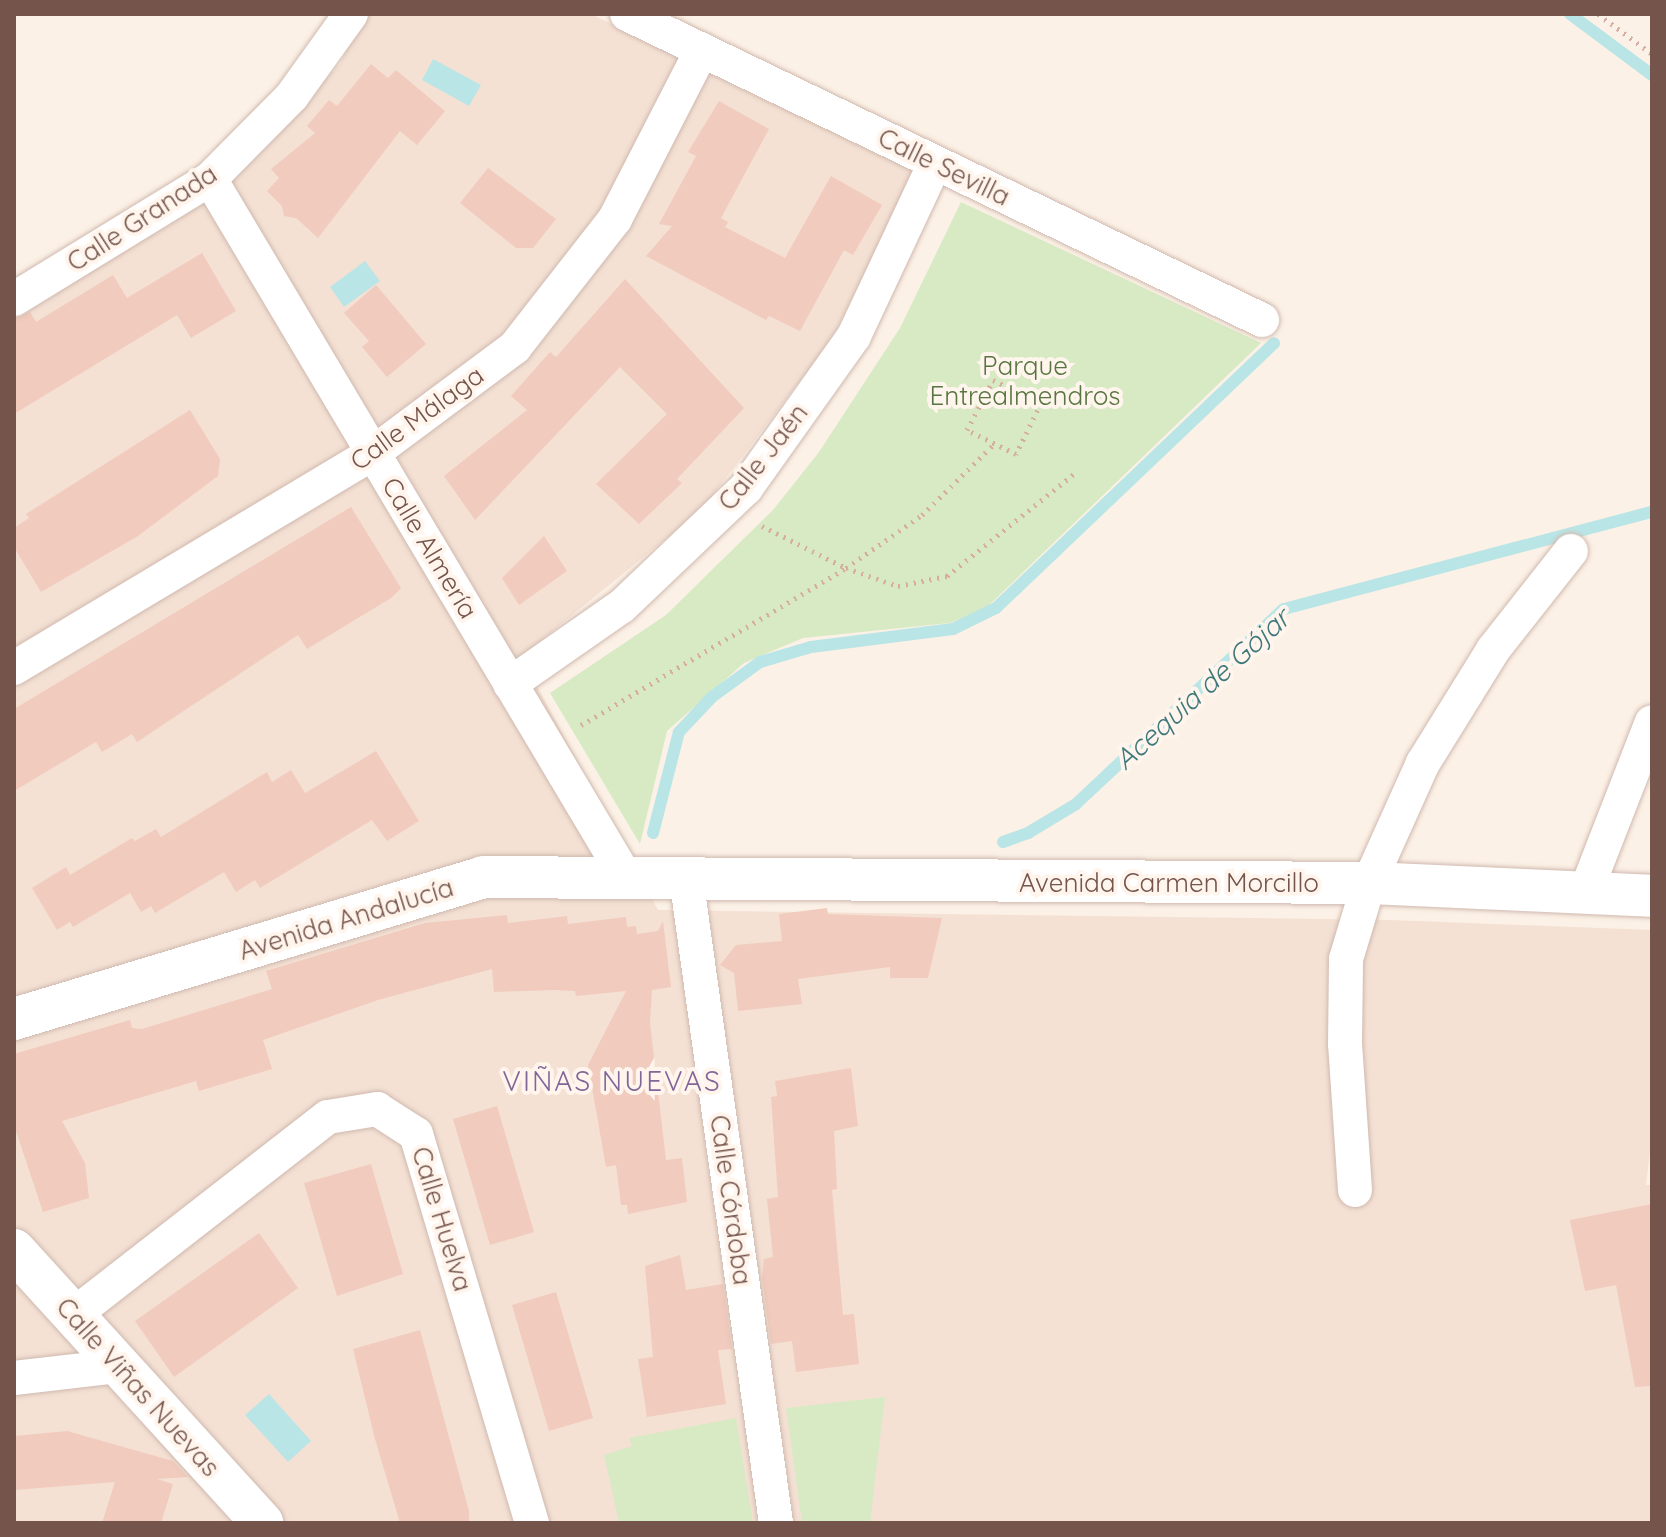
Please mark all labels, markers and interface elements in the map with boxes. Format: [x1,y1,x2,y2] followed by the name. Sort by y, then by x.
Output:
[873,122,1015,212] street label: Calle Sevilla
[61,158,223,278] street label: Calle Granada
[929,350,1121,412] park label: Parque Entrealmendros
[344,359,490,477] street label: Calle Málaga
[712,398,814,516] street label: Calle Jaén
[376,472,484,624] street label: Calle Almería
[1108,602,1296,776] water label: Acequia de Gójar
[1019,867,1319,899] street label: Avenida Carmen Morcillo
[235,872,457,966] street label: Avenida Andalucía
[502,1064,722,1098] district label: VIÑAS NUEVAS
[704,1113,758,1287] street label: Calle Córdoba
[405,1143,479,1295] street label: Calle Huelva
[50,1291,226,1483] street label: Calle Viñas Nuevas

